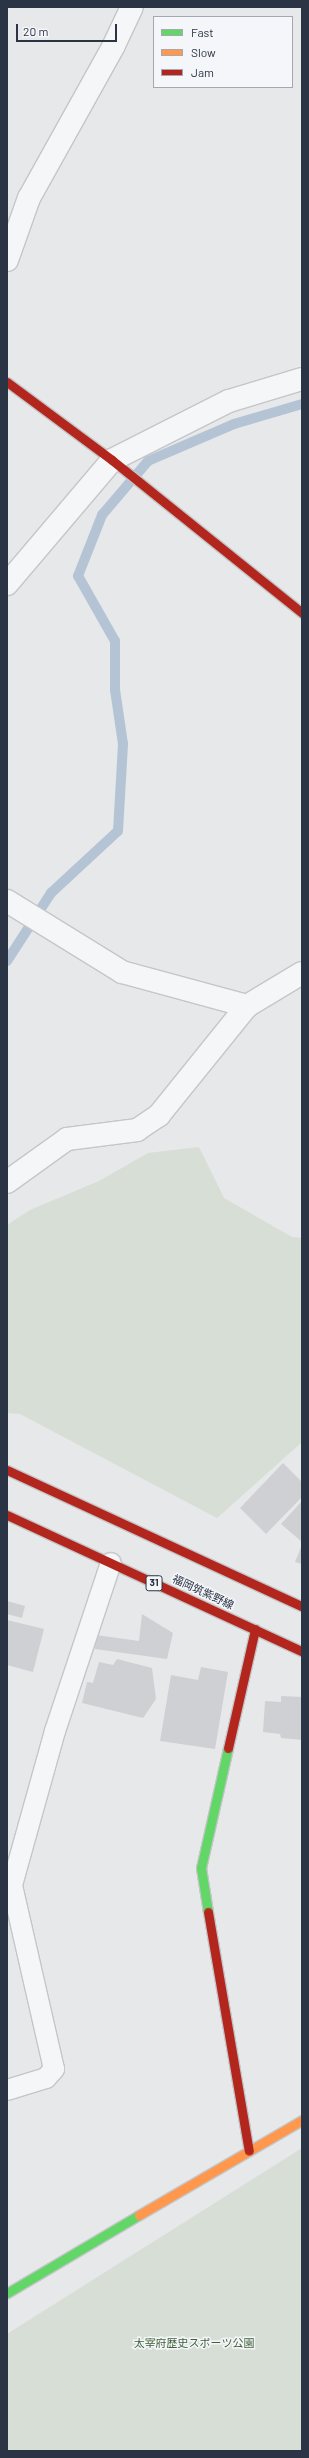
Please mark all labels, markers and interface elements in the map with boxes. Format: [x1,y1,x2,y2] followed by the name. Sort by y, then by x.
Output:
[18,16,119,42] scale bar
[153,16,293,88] legend
[23,24,49,38] text: 20 m
[191,25,214,39] text: Fast
[191,45,216,59] text: Slow
[191,65,214,79] text: Jam
[170,1572,236,1612] street label: 福岡筑紫野線
[145,1575,163,1591] road number: 31
[134,2336,254,2350] park label: 太宰府歴史スポーツ公園

